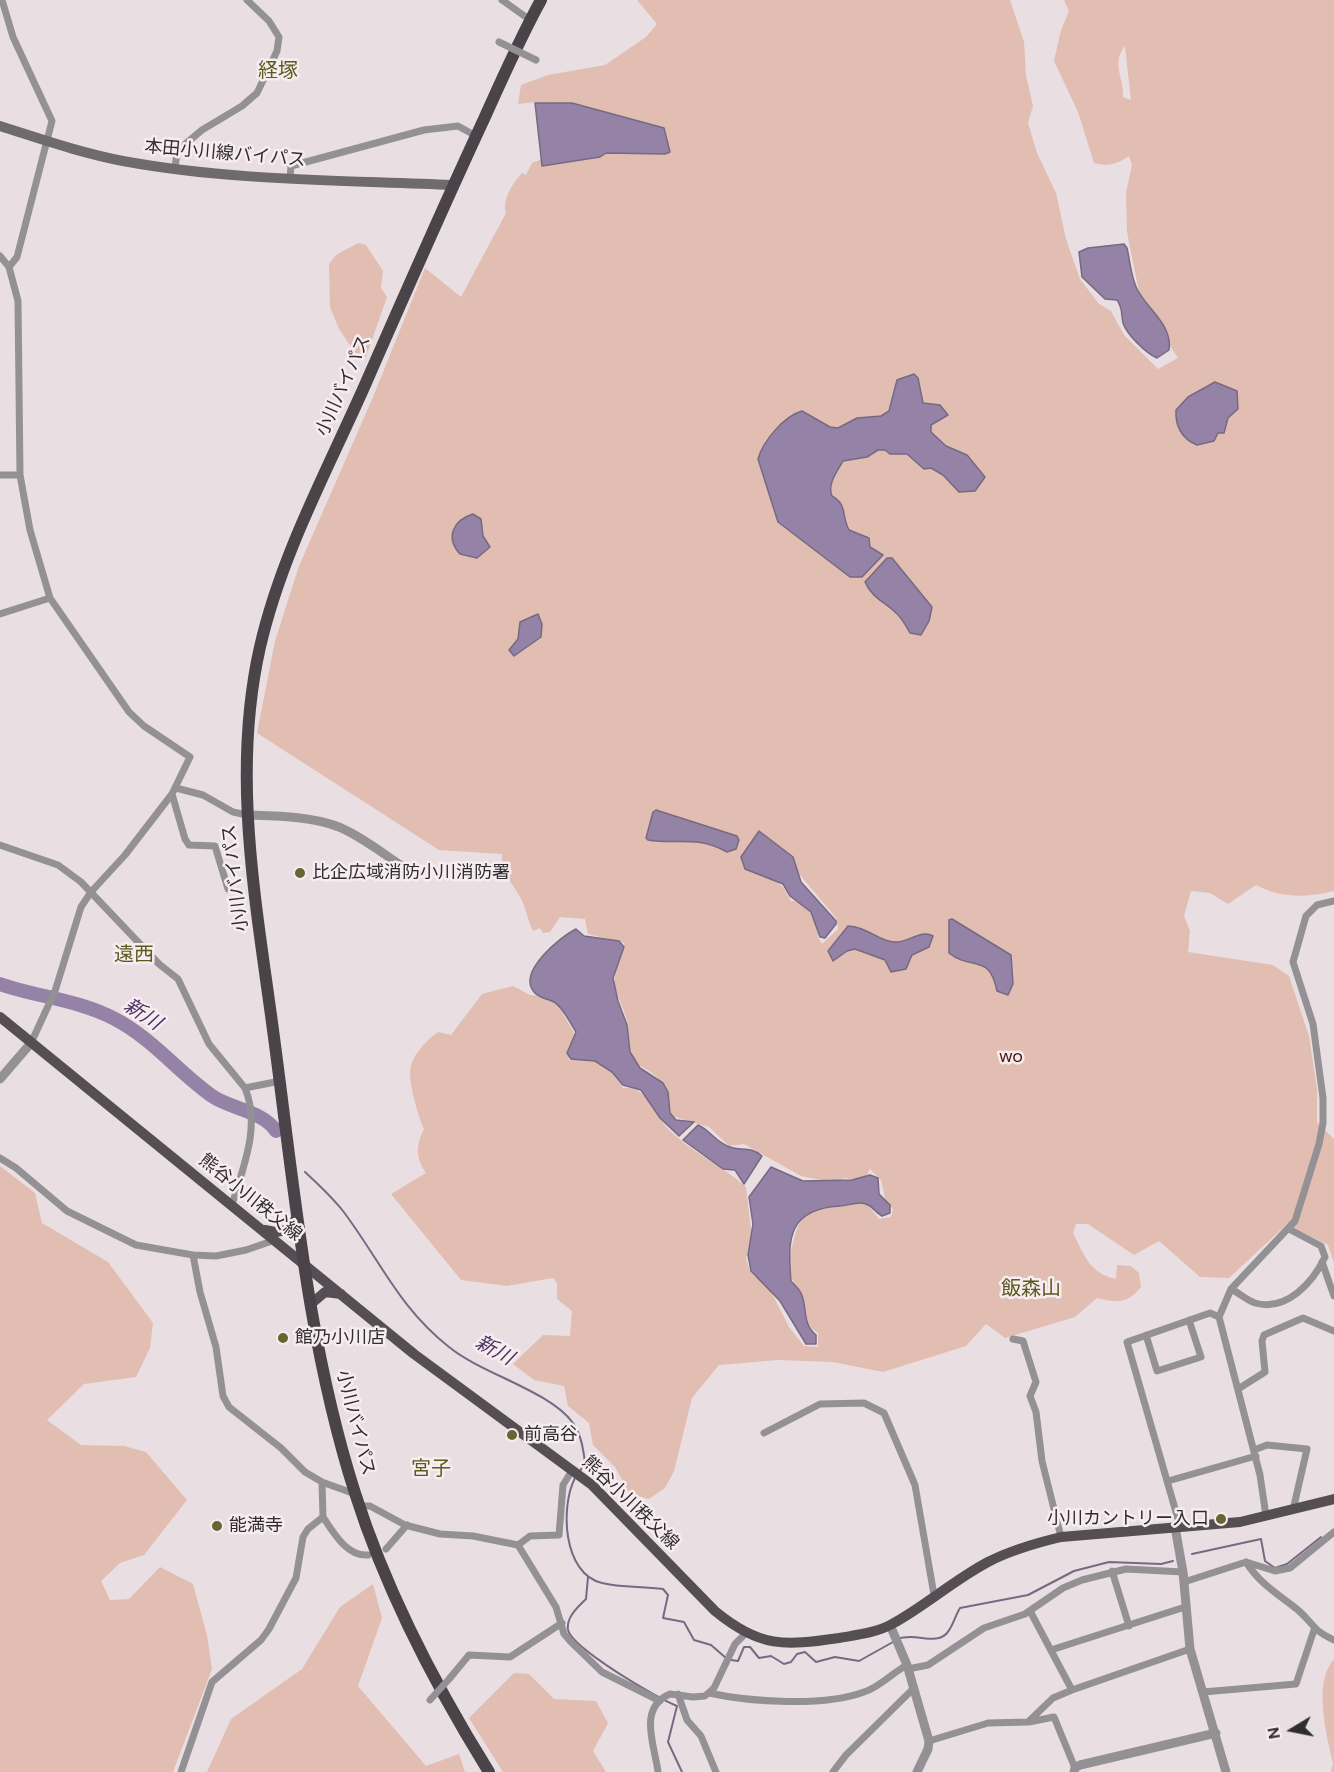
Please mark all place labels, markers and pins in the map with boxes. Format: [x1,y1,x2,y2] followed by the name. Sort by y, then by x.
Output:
[312,862,510,884] place label: 比企広域消防小川消防署
[293,866,307,880] marker: 比企広域消防小川消防署
[295,1327,385,1349] place label: 館乃小川店
[276,1331,290,1345] marker: 館乃小川店
[524,1424,578,1446] place label: 前高谷
[505,1428,519,1442] marker: 前高谷
[1047,1508,1209,1530] place label: 小川カントリー入口
[1214,1512,1228,1526] marker: 小川カントリー入口
[229,1515,283,1537] place label: 能満寺
[210,1519,224,1533] marker: 能満寺

